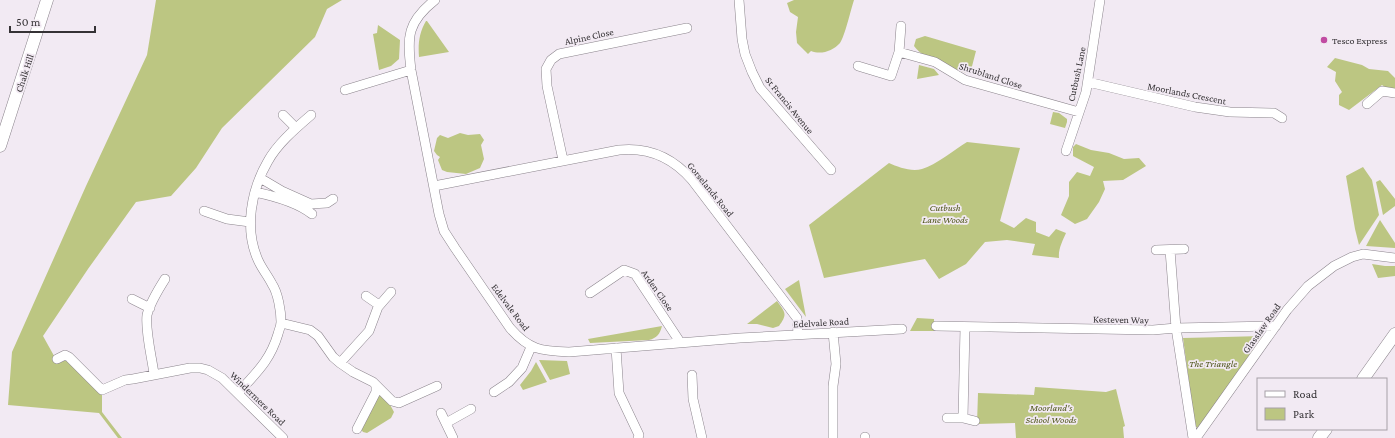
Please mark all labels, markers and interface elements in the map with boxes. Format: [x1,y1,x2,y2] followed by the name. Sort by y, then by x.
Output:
[10,8,95,34] scale bar
[16,15,41,29] text: 50 m
[564,26,615,47] street label: Alpine Close
[1319,35,1329,45] marker: Tesco Express
[1332,35,1387,46] place label: Tesco Express
[1065,45,1088,102] street label: Cutbush Lane
[13,52,36,94] street label: Chalk Hill
[958,60,1024,91] street label: Shrubland Close
[763,75,816,136] street label: St Francis Avenue
[1147,80,1228,107] street label: Moorlands Crescent
[685,160,736,219] street label: Gorselands Road
[922,202,969,225] park label: Cutbush Lane Woods
[639,268,676,313] street label: Arden Close
[489,282,532,334] street label: Edelvale Road
[1240,301,1283,355] street label: Glasslaw Road
[1093,314,1149,325] street label: Kesteven Way
[793,316,850,329] street label: Edelvale Road
[1189,358,1237,369] park label: The Triangle
[228,369,288,428] street label: Windermere Road
[1257,378,1387,430] legend
[1293,387,1318,401] text: Road
[1026,402,1077,425] park label: Moorland's School Woods
[1293,407,1315,421] text: Park

